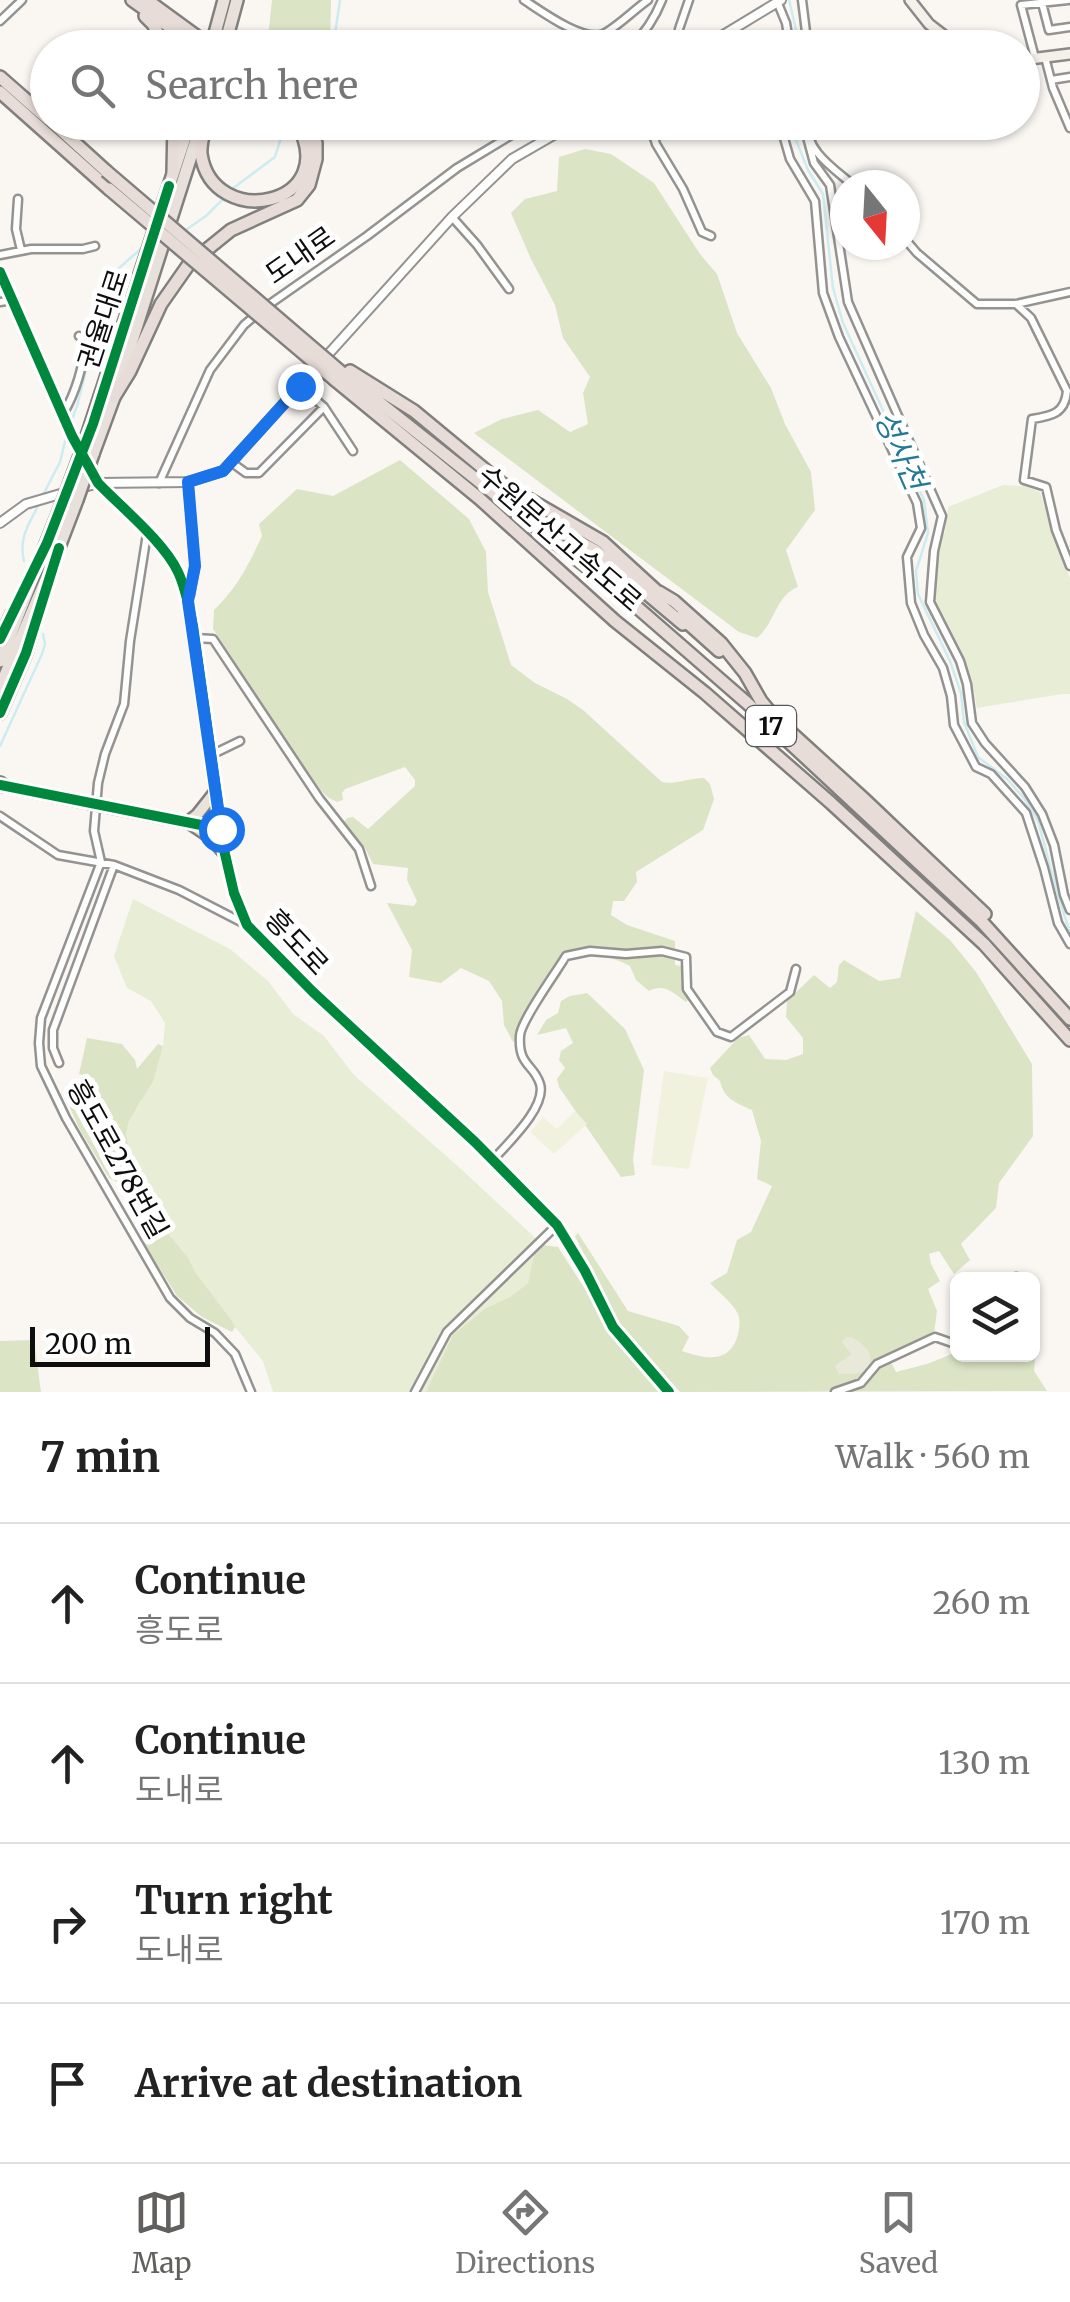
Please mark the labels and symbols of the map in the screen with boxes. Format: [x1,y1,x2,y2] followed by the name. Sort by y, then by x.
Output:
[830,170,920,260] north arrow
[258,218,342,292] street label: 도내로
[70,264,136,374] street label: 권율대로
[278,364,324,410] route end
[867,404,937,499] water label: 성사천
[470,457,650,619] street label: 수원문산고속도로
[746,706,796,746] road number: 17
[199,807,245,853] route start
[257,901,337,983] street label: 흥도로
[60,1073,176,1245] street label: 흥도로278번길
[30,1322,210,1366] scale bar

